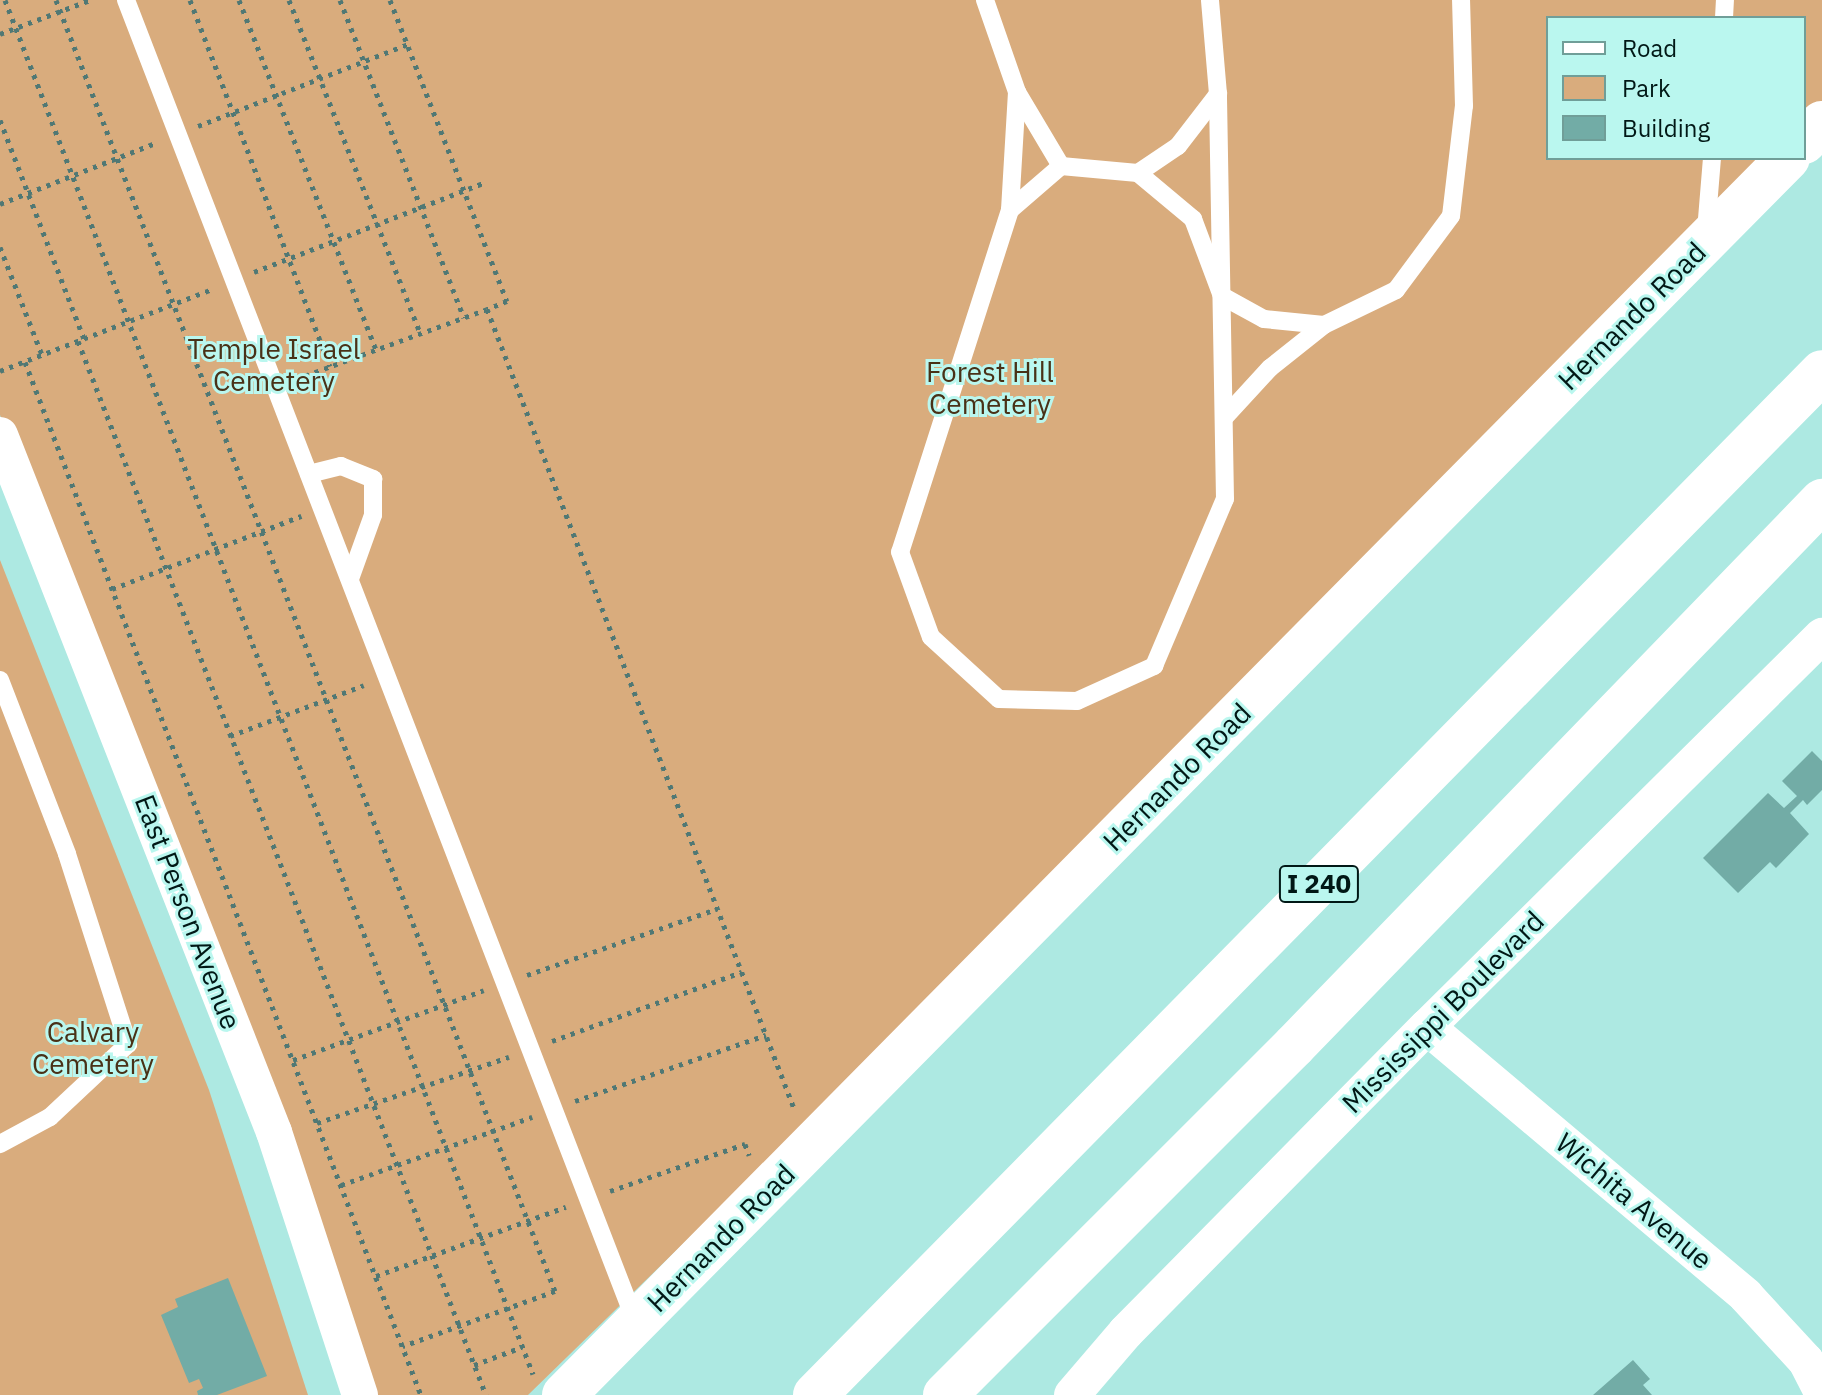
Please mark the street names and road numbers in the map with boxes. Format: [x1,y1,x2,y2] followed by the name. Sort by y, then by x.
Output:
[1551,235,1713,397] street label: Hernando Road
[1096,696,1258,858] street label: Hernando Road
[128,790,248,1034] street label: East Person Avenue
[1277,862,1361,906] road number: I 240
[1335,904,1551,1120] street label: Mississippi Boulevard
[1549,1126,1719,1276] street label: Wichita Avenue
[640,1157,802,1319] street label: Hernando Road

